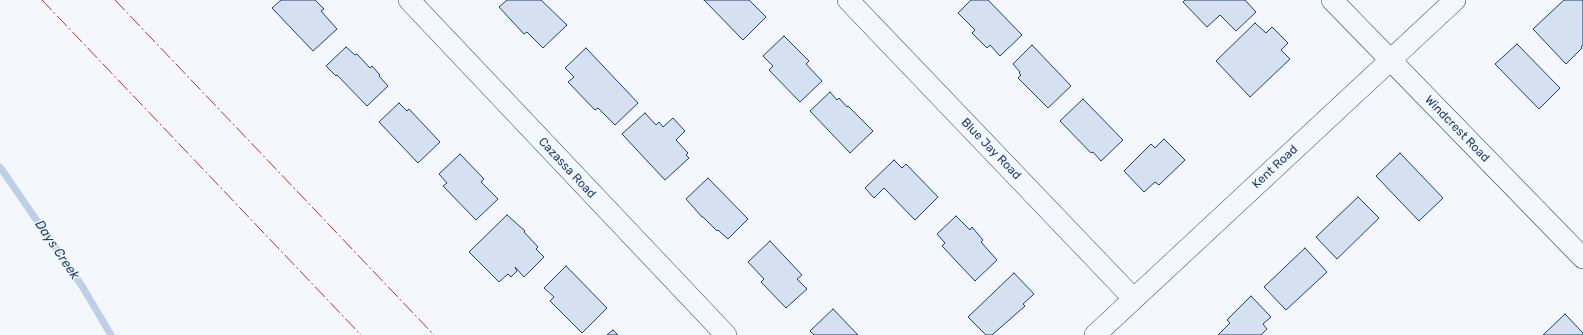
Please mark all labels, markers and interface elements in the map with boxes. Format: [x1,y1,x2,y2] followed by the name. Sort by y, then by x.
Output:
[1422,93,1492,165] street label: Windcrest Road
[958,115,1024,183] street label: Blue Jay Road
[535,135,599,201] street label: Cazassa Road
[1249,142,1301,192] street label: Kent Road
[31,217,83,283] water label: Days Creek

